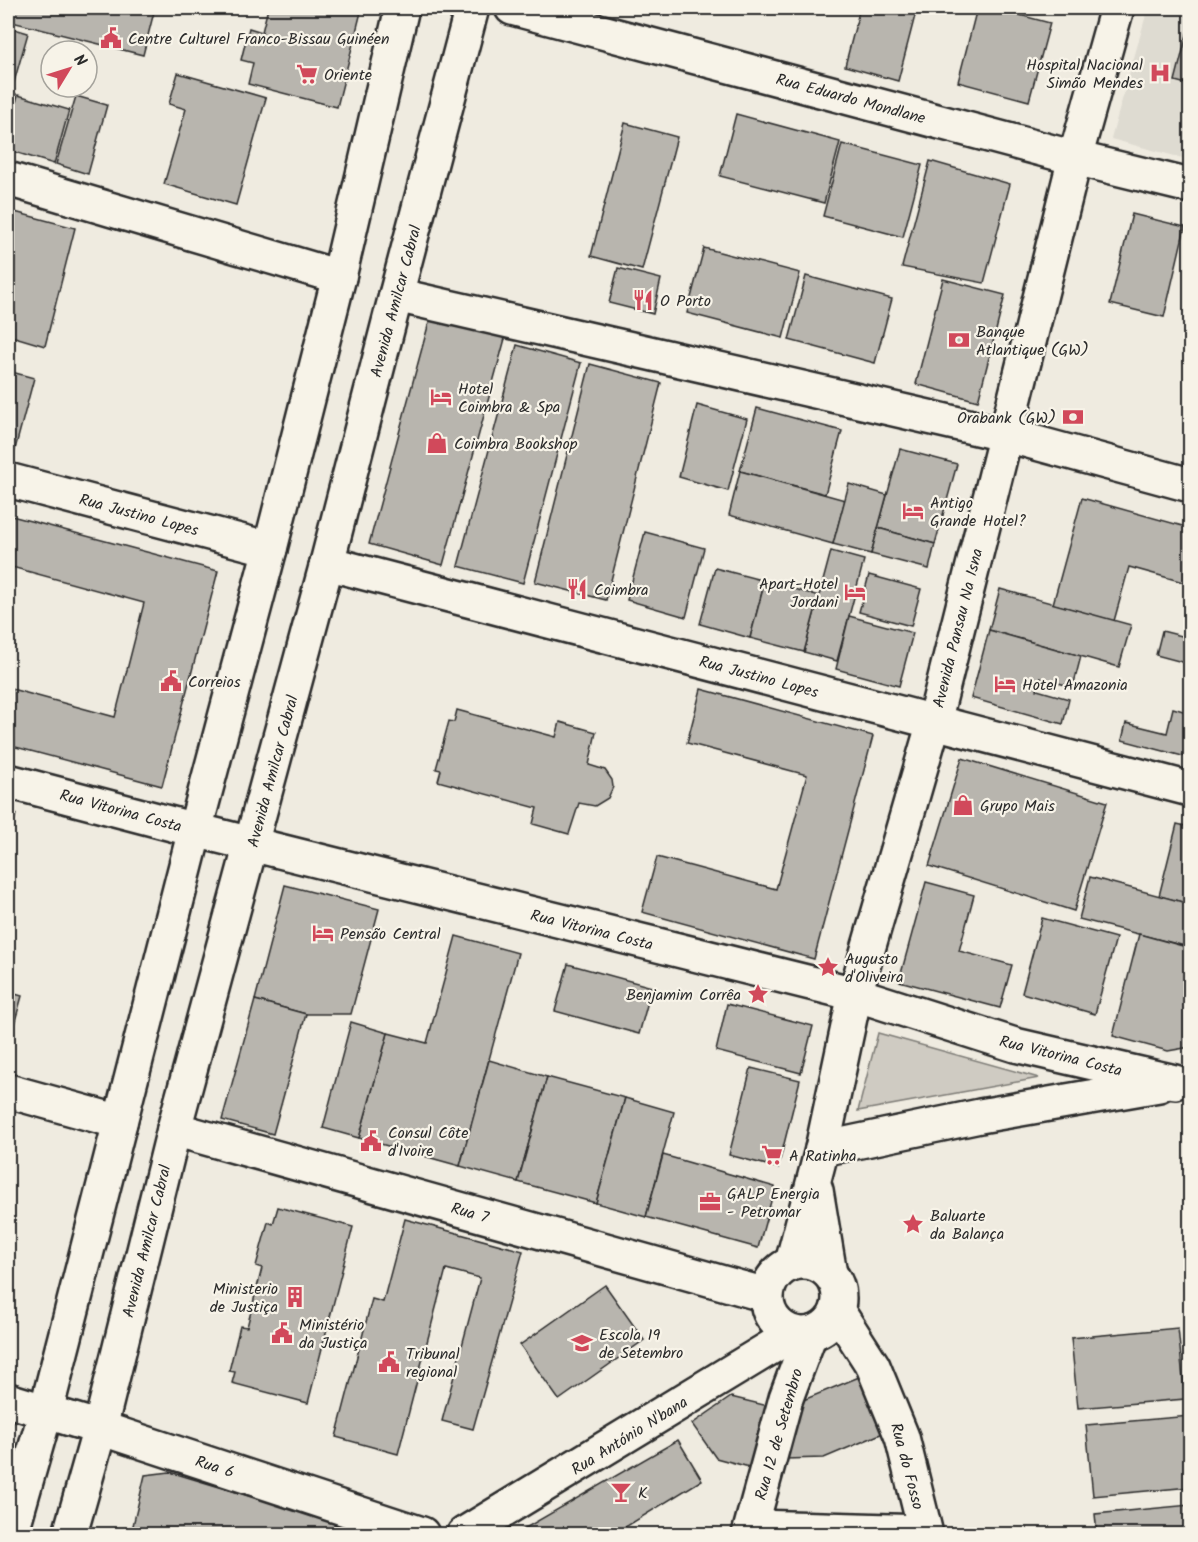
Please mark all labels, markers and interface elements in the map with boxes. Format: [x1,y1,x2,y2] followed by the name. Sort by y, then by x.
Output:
[99,26,123,50] public building icon: Centre Culturel Franco-Bissau Guinéen
[128,27,390,52] place label: Centre Culturel Franco-Bissau Guinéen
[39,39,99,99] north arrow
[67,49,93,72] text: N
[1026,53,1143,96] place label: Hospital Nacional Simão Mendes
[1148,61,1172,85] hospital icon: Hospital Nacional Simão Mendes
[295,62,319,86] supermarket icon: Oriente
[324,63,372,88] place label: Oriente
[773,67,928,131] street label: Rua Eduardo Mondlane
[364,222,429,380] street label: Avenida Amilcar Cabral
[631,288,655,312] restaurant icon: O Porto
[660,289,711,314] place label: O Porto
[976,320,1089,363] place label: Banque Atlantique (GW)
[947,328,971,352] bank icon: Banque Atlantique (GW)
[458,377,560,420] place label: Hotel Coimbra & Spa
[429,385,453,409] hotel icon: Hotel Coimbra & Spa
[1061,405,1085,429] bank icon: Orabank (GW)
[957,406,1056,431] place label: Orabank (GW)
[425,431,449,455] shop icon: Coimbra Bookshop
[454,432,578,457] place label: Coimbra Bookshop
[76,487,201,543] street label: Rua Justino Lopes
[930,491,1026,534] place label: Antigo Grande Hotel?
[901,499,925,523] hotel icon: Antigo Grande Hotel?
[927,546,990,711] street label: Avenida Pansau Na Isna
[759,572,839,615] place label: Apart-Hotel Jordani
[565,577,589,601] restaurant icon: Coimbra
[594,578,649,603] place label: Coimbra
[843,580,867,604] hotel icon: Apart-Hotel Jordani
[696,649,821,705] street label: Rua Justino Lopes
[159,669,183,693] public building icon: Correios
[188,670,241,695] place label: Correios
[993,672,1017,696] hotel icon: Hotel Amazonia
[1022,673,1128,698] place label: Hotel Amazonia
[241,692,306,850] street label: Avenida Amilcar Cabral
[57,783,185,840] street label: Rua Vitorina Costa
[951,793,975,817] shop icon: Grupo Mais
[980,794,1055,819] place label: Grupo Mais
[528,903,656,958] street label: Rua Vitorina Costa
[311,921,335,945] hotel icon: Pensão Central
[340,922,441,947] place label: Pensão Central
[845,947,903,990] place label: Augusto d'Oliveira
[816,955,840,979] place icon: Augusto d'Oliveira
[746,982,770,1006] place icon: Benjamim Corrêa
[626,983,741,1008] place label: Benjamim Corrêa
[997,1029,1125,1084] street label: Rua Vitorina Costa
[388,1121,468,1164] place label: Consul Côte d'Ivoire
[359,1129,383,1153] public building icon: Consul Côte d'Ivoire
[760,1143,784,1167] supermarket icon: A Ratinha
[789,1144,857,1169] place label: A Ratinha
[116,1162,179,1320] street label: Avenida Amilcar Cabral
[727,1182,820,1225] place label: GALP Energia - Petromar
[698,1190,722,1214] office icon: GALP Energia - Petromar
[448,1196,492,1231] street label: Rua 7
[930,1204,1004,1247] place label: Baluarte da Balança
[901,1212,925,1236] place icon: Baluarte da Balança
[210,1277,278,1320] place label: Ministerio de Justiça
[283,1285,307,1309] building icon: Ministerio de Justiça
[299,1313,368,1356] place label: Ministério da Justiça
[270,1321,294,1345] public building icon: Ministério da Justiça
[599,1323,683,1366] place label: Escola 19 de Setembro
[570,1331,594,1355] school or university icon: Escola 19 de Setembro
[406,1342,460,1385] place label: Tribunal regional
[377,1350,401,1374] public building icon: Tribunal regional
[749,1366,810,1503] street label: Rua 12 de Setembro
[566,1390,693,1482] street label: Rua António N'bana
[883,1420,930,1513] street label: Rua do Fosso
[192,1449,237,1485] street label: Rua 6
[609,1480,633,1504] bar icon: K
[638,1481,648,1506] place label: K

